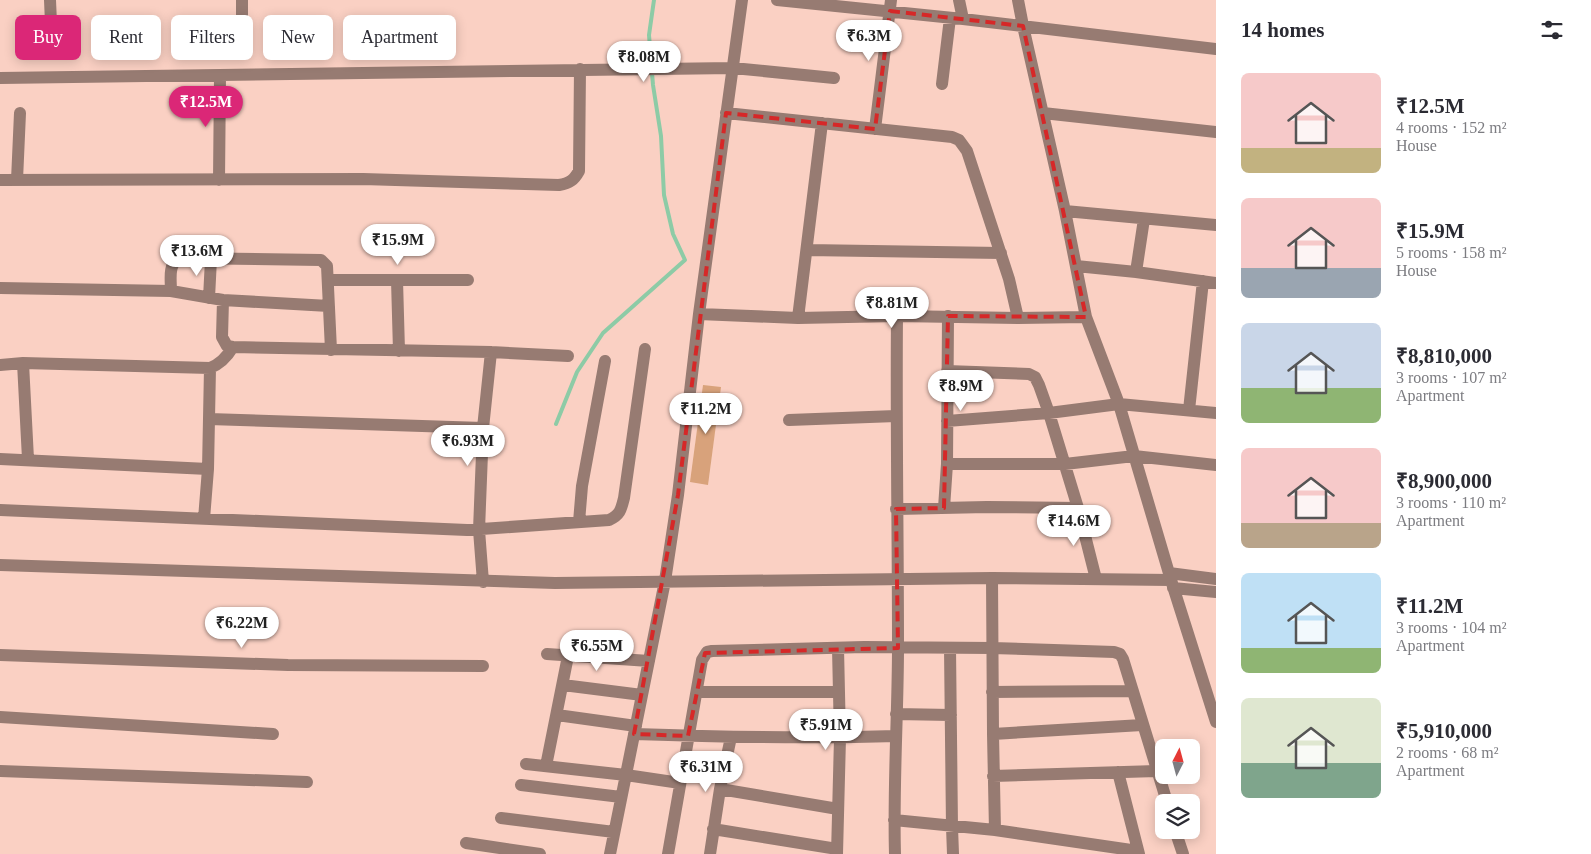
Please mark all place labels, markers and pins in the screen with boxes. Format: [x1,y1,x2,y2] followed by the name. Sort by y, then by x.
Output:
[834,20,904,62] pin: ₹6.3M
[603,41,685,83] pin: ₹8.08M
[165,86,247,128] pin: ₹12.5M
[357,224,439,266] pin: ₹15.9M
[156,234,238,277] pin: ₹13.6M
[851,286,933,329] pin: ₹8.81M
[926,370,996,412] pin: ₹8.9M
[665,392,747,435] pin: ₹11.2M
[427,424,509,467] pin: ₹6.93M
[1033,504,1115,547] pin: ₹14.6M
[201,606,283,649] pin: ₹6.22M
[556,630,638,672] pin: ₹6.55M
[785,708,867,751] pin: ₹5.91M
[665,750,747,793] pin: ₹6.31M

